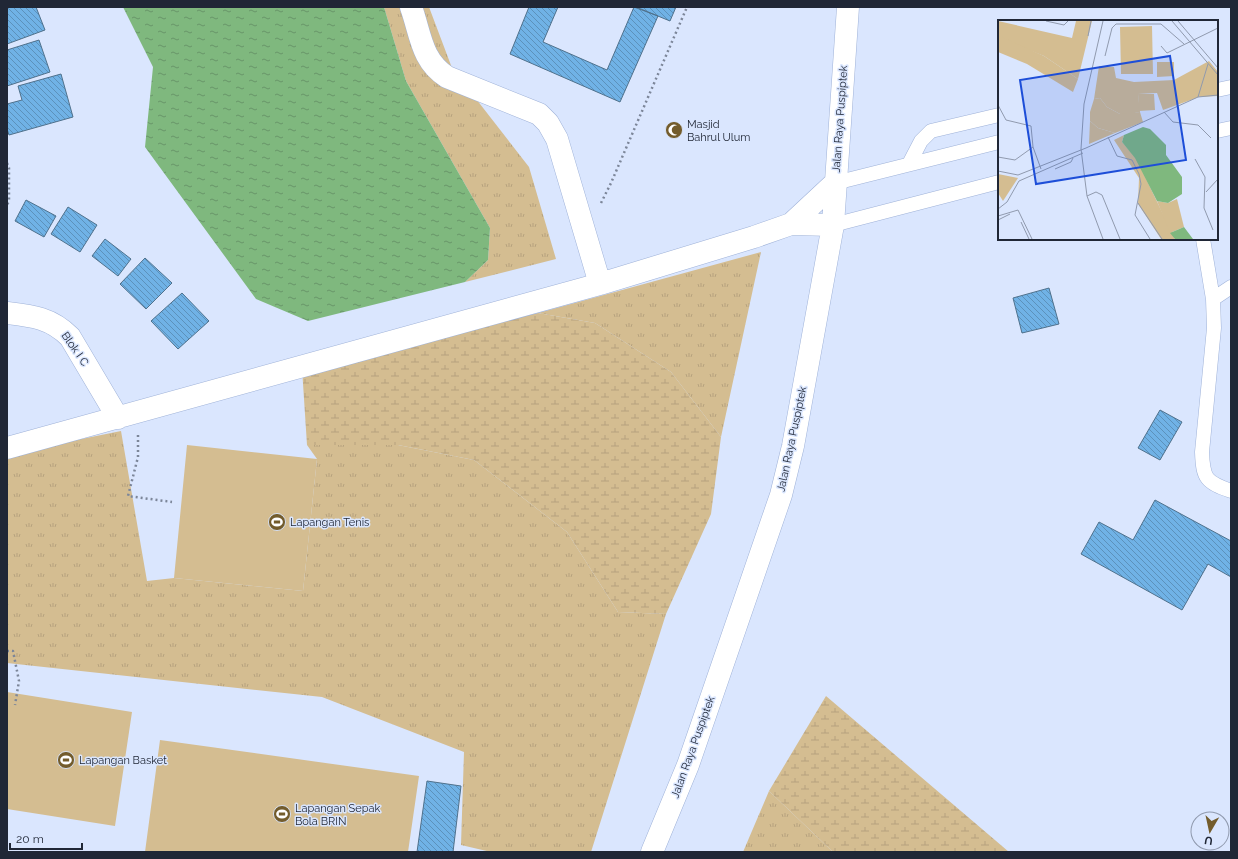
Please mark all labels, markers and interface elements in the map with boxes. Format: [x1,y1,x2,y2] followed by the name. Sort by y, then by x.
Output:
[998,20,1218,240] inset map
[830,65,850,173] street label: Jalan Raya Puspiptek
[687,118,750,144] place label: Masjid Bahrul Ulum
[664,120,684,140] mosque icon: Masjid Bahrul Ulum
[59,329,92,369] street label: Blok I C
[774,385,810,493] street label: Jalan Raya Puspiptek
[267,512,287,532] sports icon: Lapangan Tenis
[290,516,369,529] place label: Lapangan Tenis
[669,694,718,800] street label: Jalan Raya Puspiptek
[56,750,76,770] sports icon: Lapangan Basket
[79,754,167,767] place label: Lapangan Basket
[295,802,381,828] place label: Lapangan Sepak Bola BRIN
[272,804,292,824] sports icon: Lapangan Sepak Bola BRIN
[1190,811,1230,851] north arrow
[10,825,82,851] scale bar
[16,832,44,846] text: 20 m
[1203,833,1214,847] text: U

